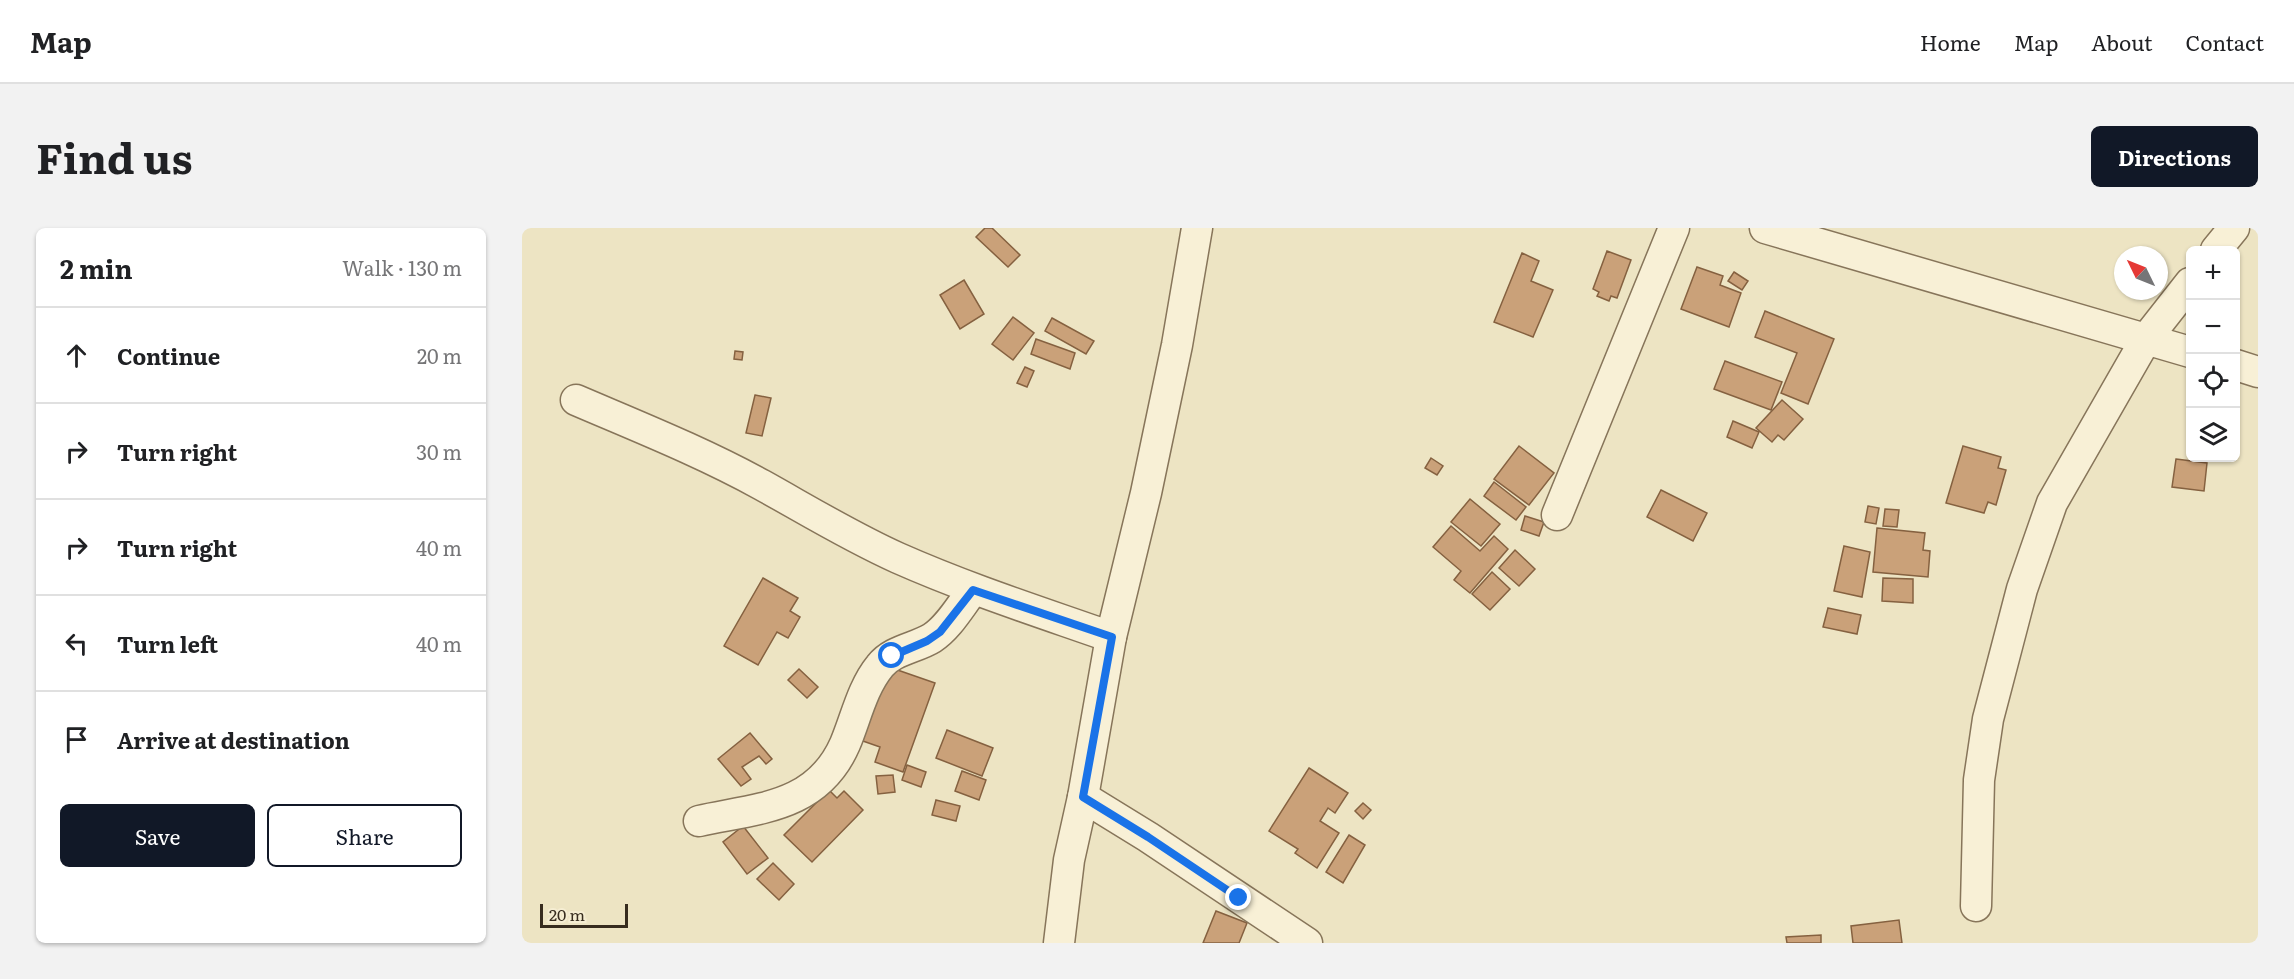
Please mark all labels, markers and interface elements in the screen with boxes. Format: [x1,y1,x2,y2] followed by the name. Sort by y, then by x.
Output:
[30,20,92,62] text: Map
[1920,26,1981,57] text: Home
[2014,26,2058,57] text: Map
[2091,26,2153,57] text: About
[2186,26,2264,57] text: Contact
[36,125,193,187] text: Find us
[2091,126,2258,187] button: Directions
[2114,246,2168,300] north arrow
[2186,246,2240,462] map controls
[2186,246,2240,300] button: +
[60,248,133,287] text: 2 min
[342,252,462,282] text: Walk · 130 m
[2186,300,2240,354] button: −
[60,339,93,372] icon: ahead
[117,339,220,372] text: Continue
[417,340,462,370] text: 20 m
[2186,354,2240,408] button: locate
[2186,408,2240,462] button: layers
[60,435,93,468] icon: right
[117,435,237,468] text: Turn right
[416,436,462,466] text: 30 m
[60,531,93,564] icon: right
[117,531,237,564] text: Turn right
[416,532,462,562] text: 40 m
[60,627,93,660] icon: left
[117,627,218,660] text: Turn left
[416,628,462,658] text: 40 m
[878,642,904,668] route start
[60,723,93,756] icon: arrive
[117,723,350,756] text: Arrive at destination
[60,804,255,867] button: Save
[267,804,462,867] button: Share
[1225,884,1251,910] route end
[540,901,628,928] scale bar
[549,902,585,926] text: 20 m

